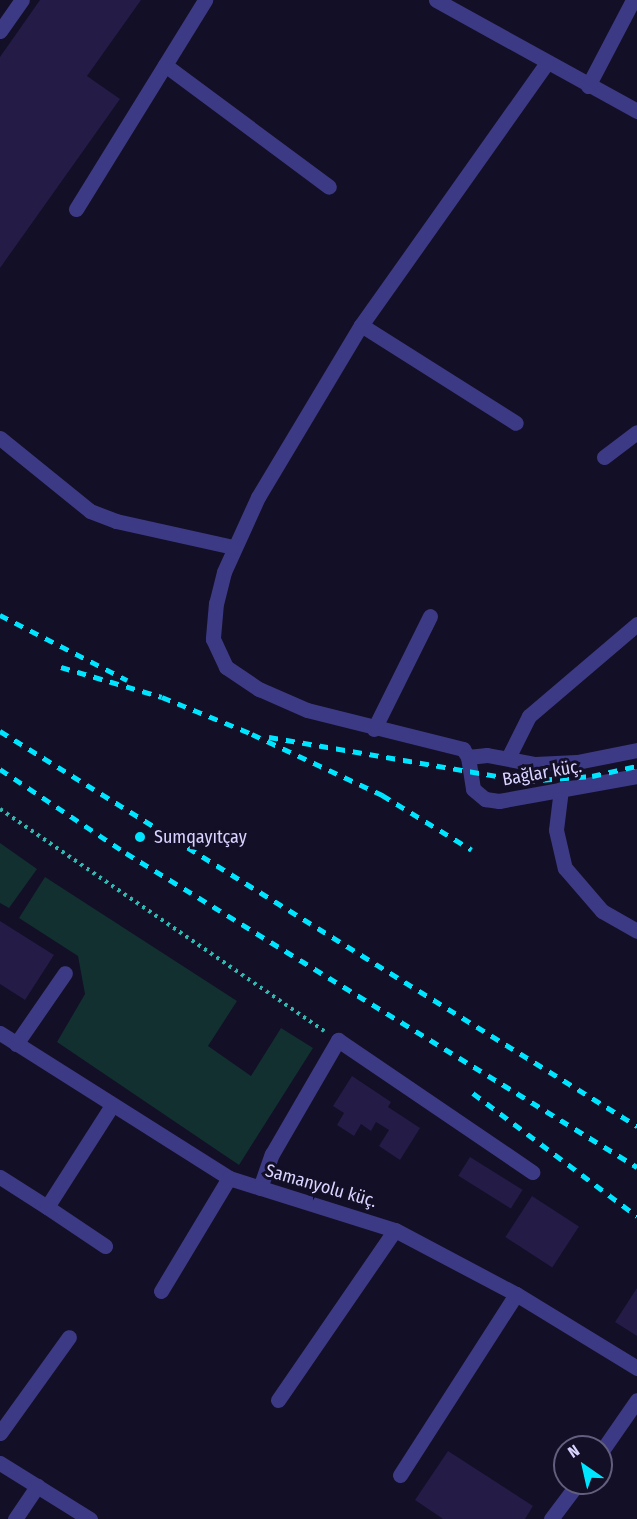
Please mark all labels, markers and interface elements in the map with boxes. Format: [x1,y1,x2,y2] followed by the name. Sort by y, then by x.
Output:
[501,755,583,791] street label: Bağlar küç.
[154,826,247,848] place label: Sumqayıtçay
[131,828,149,846] marker: Sumqayıtçay
[263,1160,379,1212] street label: Samanyolu küç.
[553,1435,613,1495] north arrow
[564,1441,583,1462] text: N

